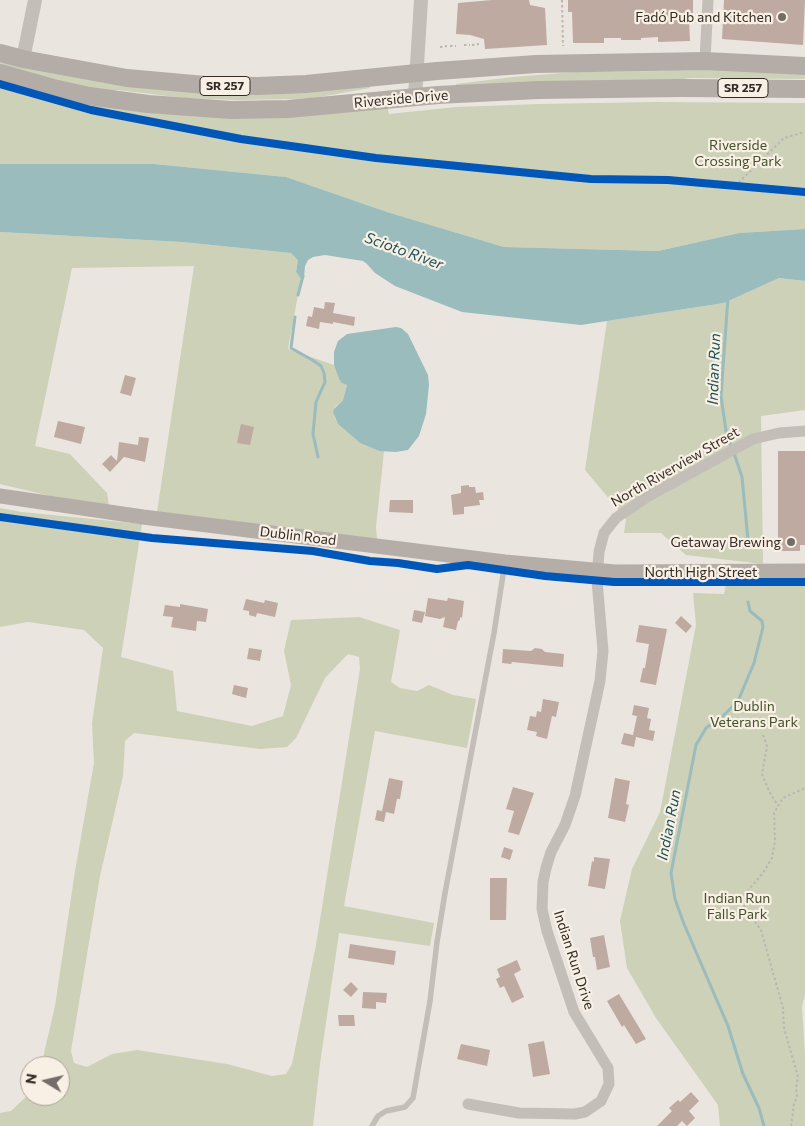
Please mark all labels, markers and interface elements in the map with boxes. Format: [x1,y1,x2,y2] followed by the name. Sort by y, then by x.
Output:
[635,9,772,25] place label: Fadó Pub and Kitchen
[776,11,788,23] marker: Fadó Pub and Kitchen
[200,76,250,95] road number: SR 257
[718,78,768,98] road number: SR 257
[353,87,449,111] street label: Riverside Drive
[694,137,782,170] park label: Riverside Crossing Park
[362,229,446,273] water label: Scioto River
[704,333,724,405] water label: Indian Run
[608,423,742,511] street label: North Riverview Street
[259,523,337,549] street label: Dublin Road
[670,534,781,550] place label: Getaway Brewing
[785,536,797,548] marker: Getaway Brewing
[645,564,757,580] street label: North High Street
[710,698,798,730] park label: Dublin Veterans Park
[653,788,685,862] water label: Indian Run
[704,890,770,922] park label: Indian Run Falls Park
[550,908,598,1012] street label: Indian Run Drive
[20,1056,70,1106] north arrow
[21,1072,40,1085] text: N

